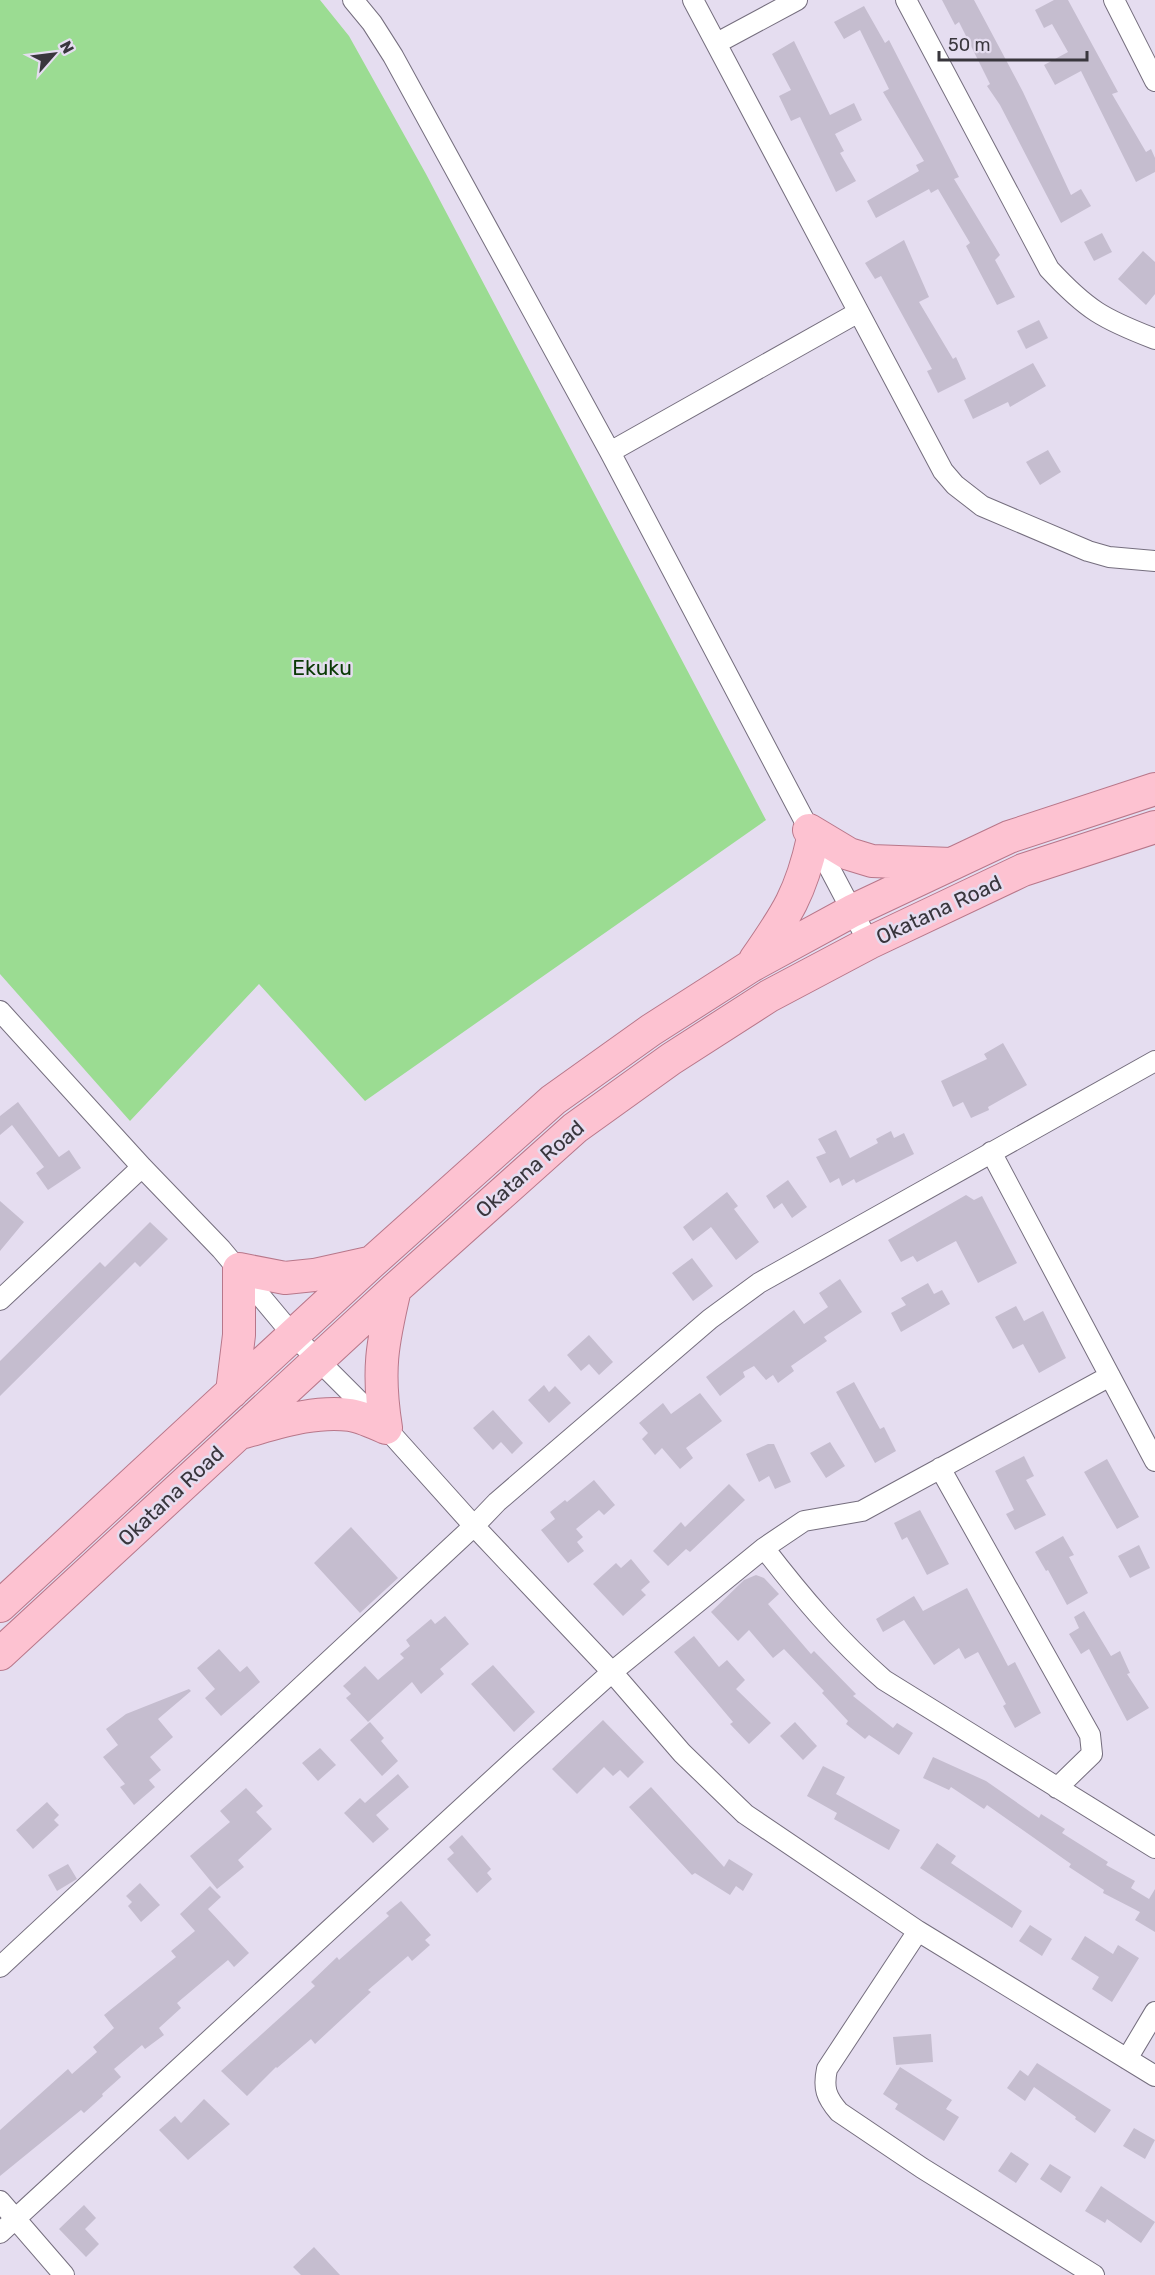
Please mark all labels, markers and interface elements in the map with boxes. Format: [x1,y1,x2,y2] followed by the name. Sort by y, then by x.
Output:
[24,24,84,84] north arrow
[939,24,1088,62] scale bar
[948,34,991,56] text: 50 m
[56,38,78,57] text: N
[292,655,352,680] park label: Ekuku
[872,870,1005,949] street label: Okatana Road
[470,1115,589,1222] street label: Okatana Road
[113,1440,229,1551] street label: Okatana Road

